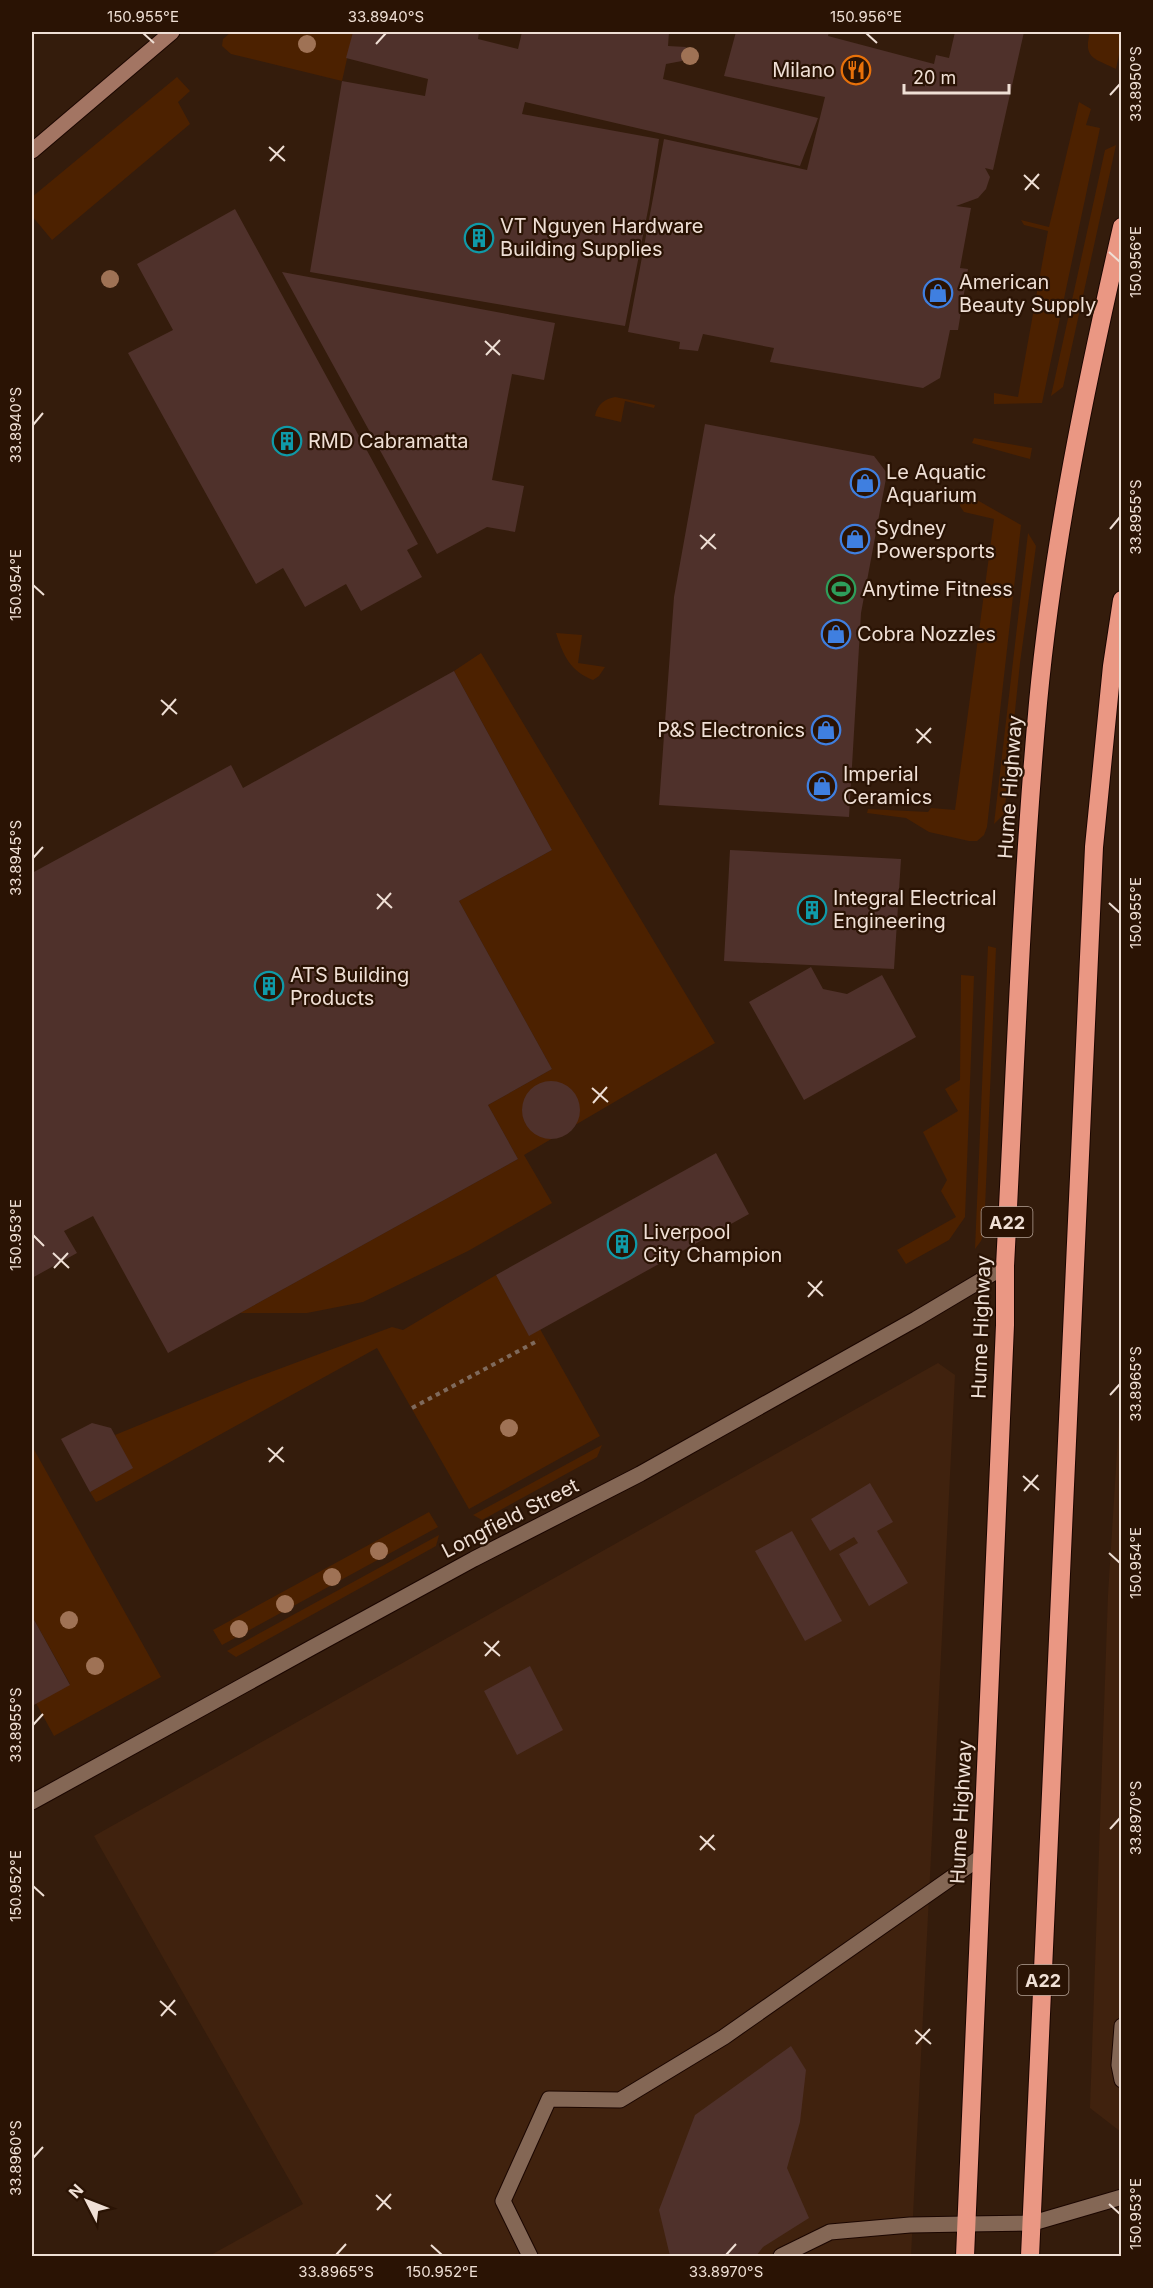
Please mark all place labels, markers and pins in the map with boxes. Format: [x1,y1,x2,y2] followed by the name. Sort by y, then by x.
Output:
[840,54,872,86] restaurant icon: Milano
[772,58,835,82] place label: Milano
[500,214,703,261] place label: VT Nguyen Hardware Building Supplies
[463,222,495,254] building icon: VT Nguyen Hardware Building Supplies
[959,270,1096,317] place label: American Beauty Supply
[922,277,954,309] shop icon: American Beauty Supply
[271,425,303,457] building icon: RMD Cabramatta
[308,429,469,453] place label: RMD Cabramatta
[886,460,987,507] place label: Le Aquatic Aquarium
[849,467,881,499] shop icon: Le Aquatic Aquarium
[876,516,995,563] place label: Sydney Powersports
[839,523,871,555] shop icon: Sydney Powersports
[825,573,857,605] sports icon: Anytime Fitness
[862,577,1013,601] place label: Anytime Fitness
[820,618,852,650] shop icon: Cobra Nozzles
[857,622,996,646] place label: Cobra Nozzles
[810,714,842,746] shop icon: P&S Electronics
[657,718,805,742] place label: P&S Electronics
[843,762,932,809] place label: Imperial Ceramics
[806,770,838,802] shop icon: Imperial Ceramics
[833,886,997,933] place label: Integral Electrical Engineering
[796,894,828,926] building icon: Integral Electrical Engineering
[290,963,409,1010] place label: ATS Building Products
[253,970,285,1002] building icon: ATS Building Products
[643,1220,782,1267] place label: Liverpool City Champion
[606,1228,638,1260] building icon: Liverpool City Champion

